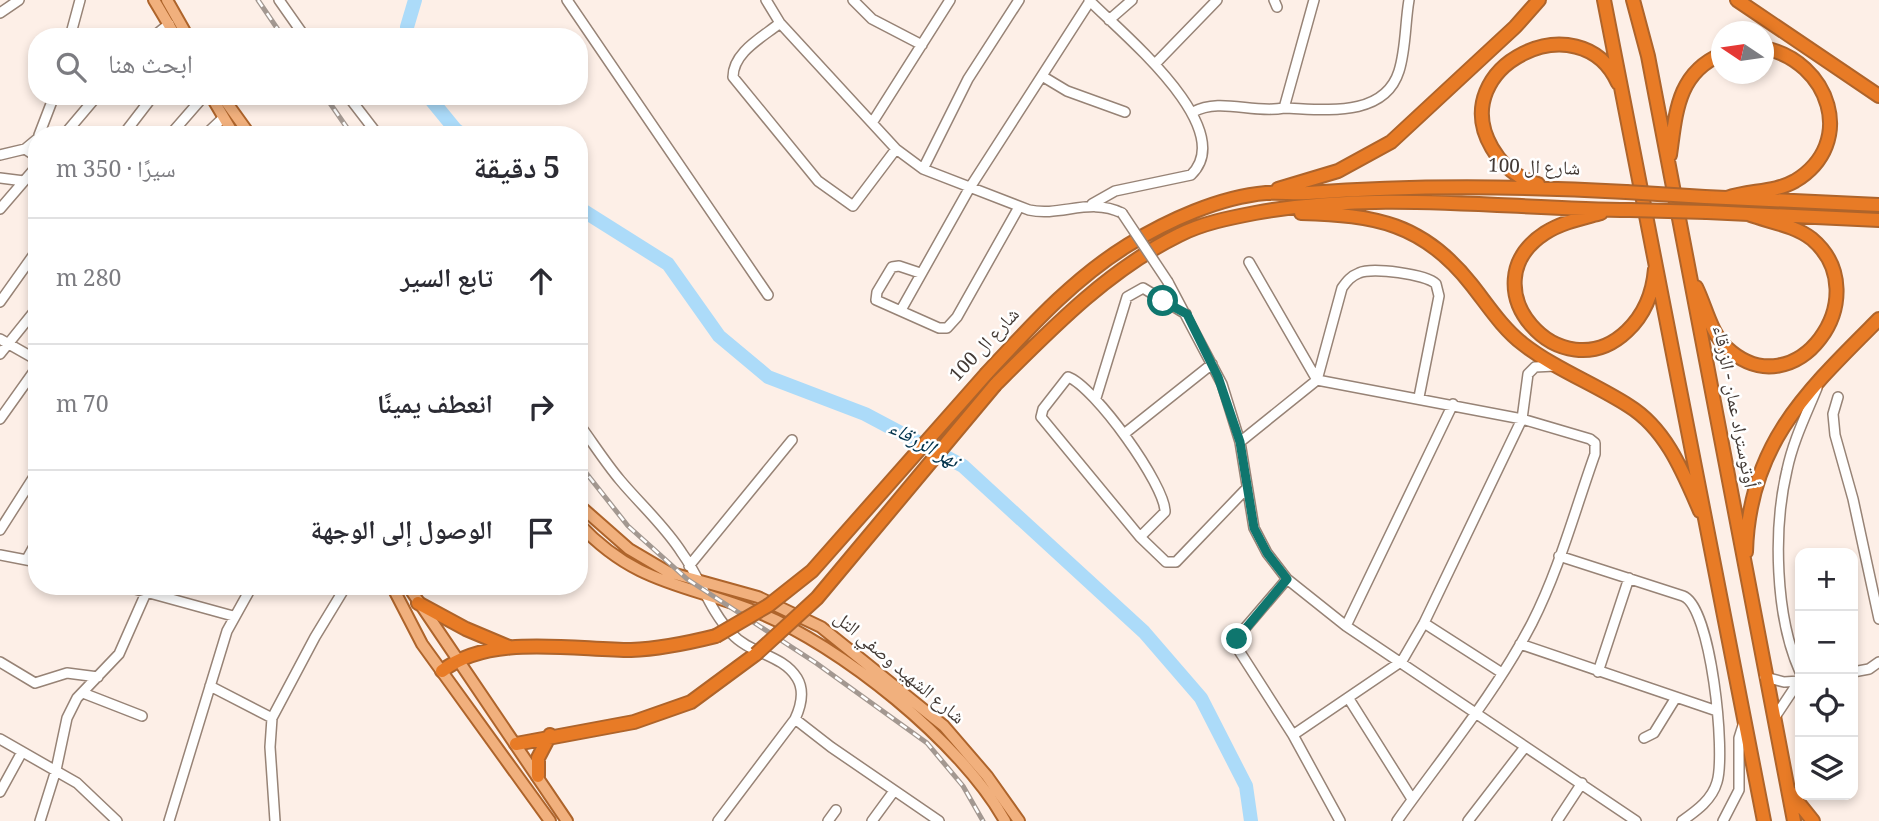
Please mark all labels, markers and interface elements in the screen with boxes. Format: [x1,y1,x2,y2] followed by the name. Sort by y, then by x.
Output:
[1711,21,1774,84] north arrow
[28,28,588,105] search box
[108,45,193,89] text: ابحث هنا
[52,48,90,86] icon: search
[474,146,560,197] text: 5 دقيقة
[1487,151,1581,187] street label: شارع ال 100
[56,152,176,192] text: سيرًا · 350 m
[401,259,493,303] text: تابع السير
[56,261,121,301] text: 280 m
[522,262,560,300] icon: ahead
[1147,285,1178,316] route start
[943,301,1029,391] street label: شارع ال 100
[1702,323,1764,491] street label: أوتوستراد عمان - الزرقاء
[377,385,493,429] text: انعطف يمينًا
[56,387,109,427] text: 70 m
[522,388,560,426] icon: right
[881,412,968,482] water label: نهر الزرقاء
[311,511,493,555] text: الوصول إلى الوجهة
[522,514,560,552] icon: arrive
[1795,548,1858,800] map controls
[1795,548,1858,611] button: +
[825,604,971,734] street label: شارع الشهيد وصفي التل
[1795,611,1858,674] button: −
[1221,623,1252,654] route end
[1795,674,1858,737] button: locate
[1795,737,1858,800] button: layers

